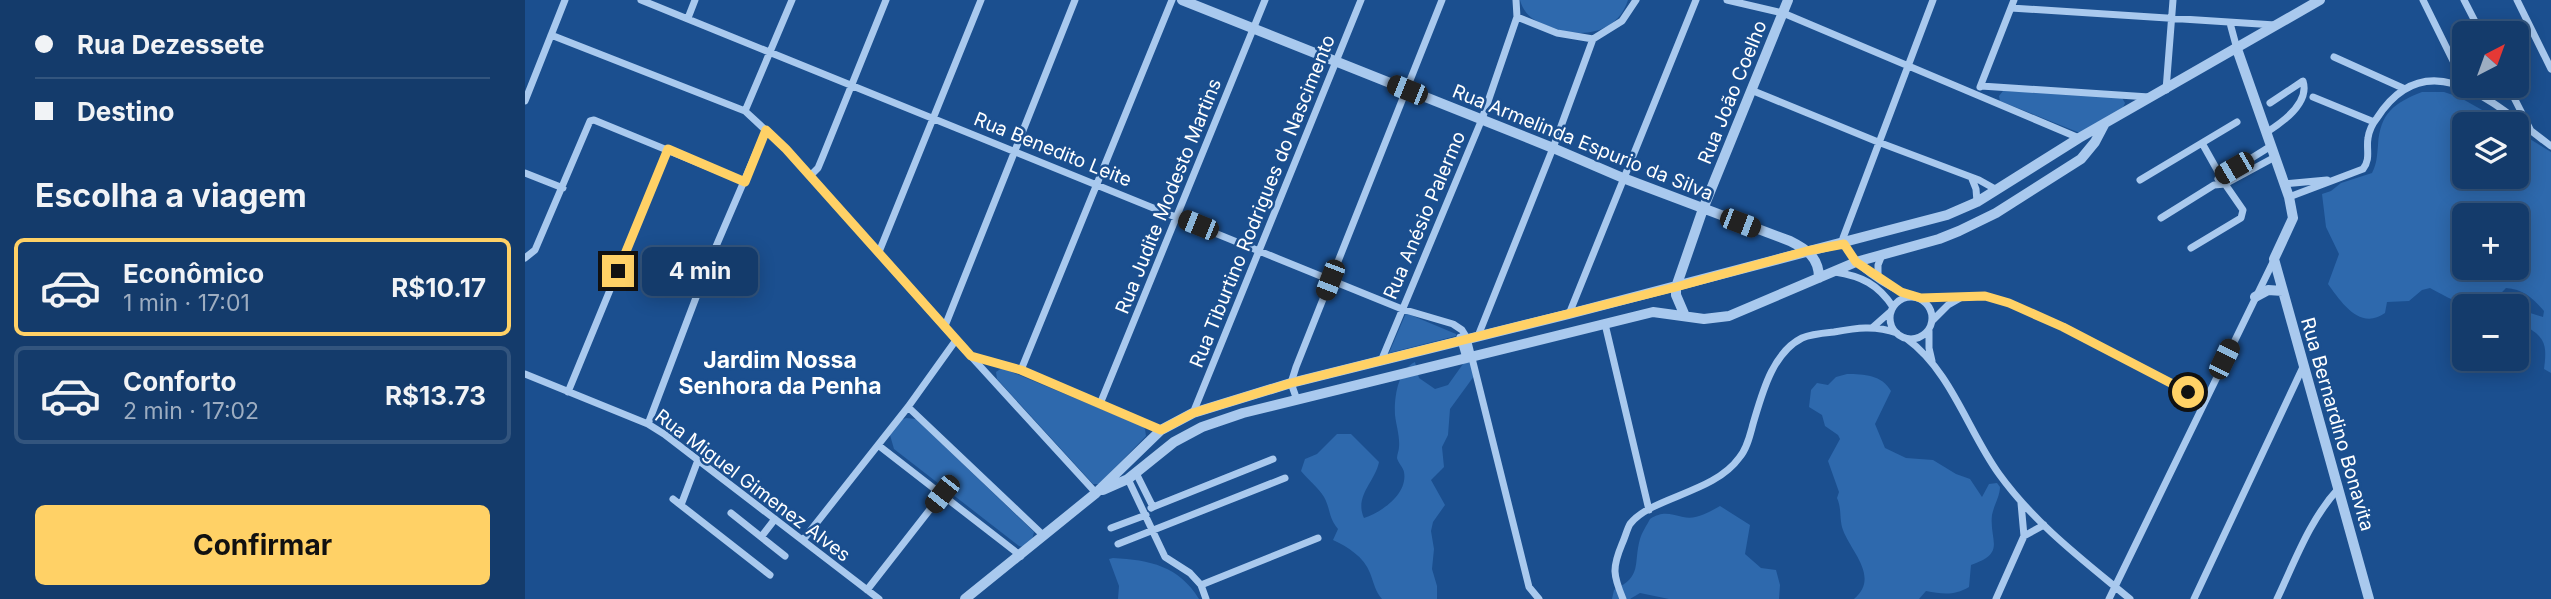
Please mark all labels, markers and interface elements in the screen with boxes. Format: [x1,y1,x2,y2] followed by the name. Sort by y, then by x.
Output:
[1693,17,1772,167] street label: Rua João Coelho
[2452,21,2529,98] north arrow
[2452,21,2529,371] map controls
[77,29,264,60] text: Rua Dezessete
[1185,31,1340,371] street label: Rua Tiburtino Rodrigues do Nascimento
[1384,72,1431,108] car
[1111,75,1226,317] street label: Rua Judite Modesto Martins
[1449,79,1717,205] street label: Rua Armelinda Espurio da Silva
[77,96,175,127] text: Destino
[971,107,1135,192] street label: Rua Benedito Leite
[2452,112,2529,189] button: layers
[1379,128,1470,303] street label: Rua Anésio Palermo
[2211,148,2258,188] car
[35,176,307,215] text: Escolha a viagem
[2452,203,2529,280] button: +
[1717,206,1764,240] car
[1175,207,1222,243] car
[643,246,758,296] callout: 4 min
[602,255,634,287] route end
[39,256,102,319] icon: car
[669,257,731,285] text: 4 min
[1313,257,1348,303] car
[123,258,264,289] text: Econômico
[391,272,486,303] text: R$10.17
[123,289,250,317] text: 1 min · 17:01
[2452,294,2529,371] button: −
[2296,315,2379,534] street label: Rua Bernardino Bonavita
[2206,336,2243,382] car
[678,346,882,400] district label: Jardim Nossa Senhora da Penha
[39,364,102,427] icon: car
[123,366,236,397] text: Conforto
[2172,376,2204,408] route start
[385,380,486,411] text: R$13.73
[123,397,259,425] text: 2 min · 17:02
[650,404,855,566] street label: Rua Miguel Gimenez Alves
[921,471,964,517] car
[35,505,490,585] button: Confirmar

